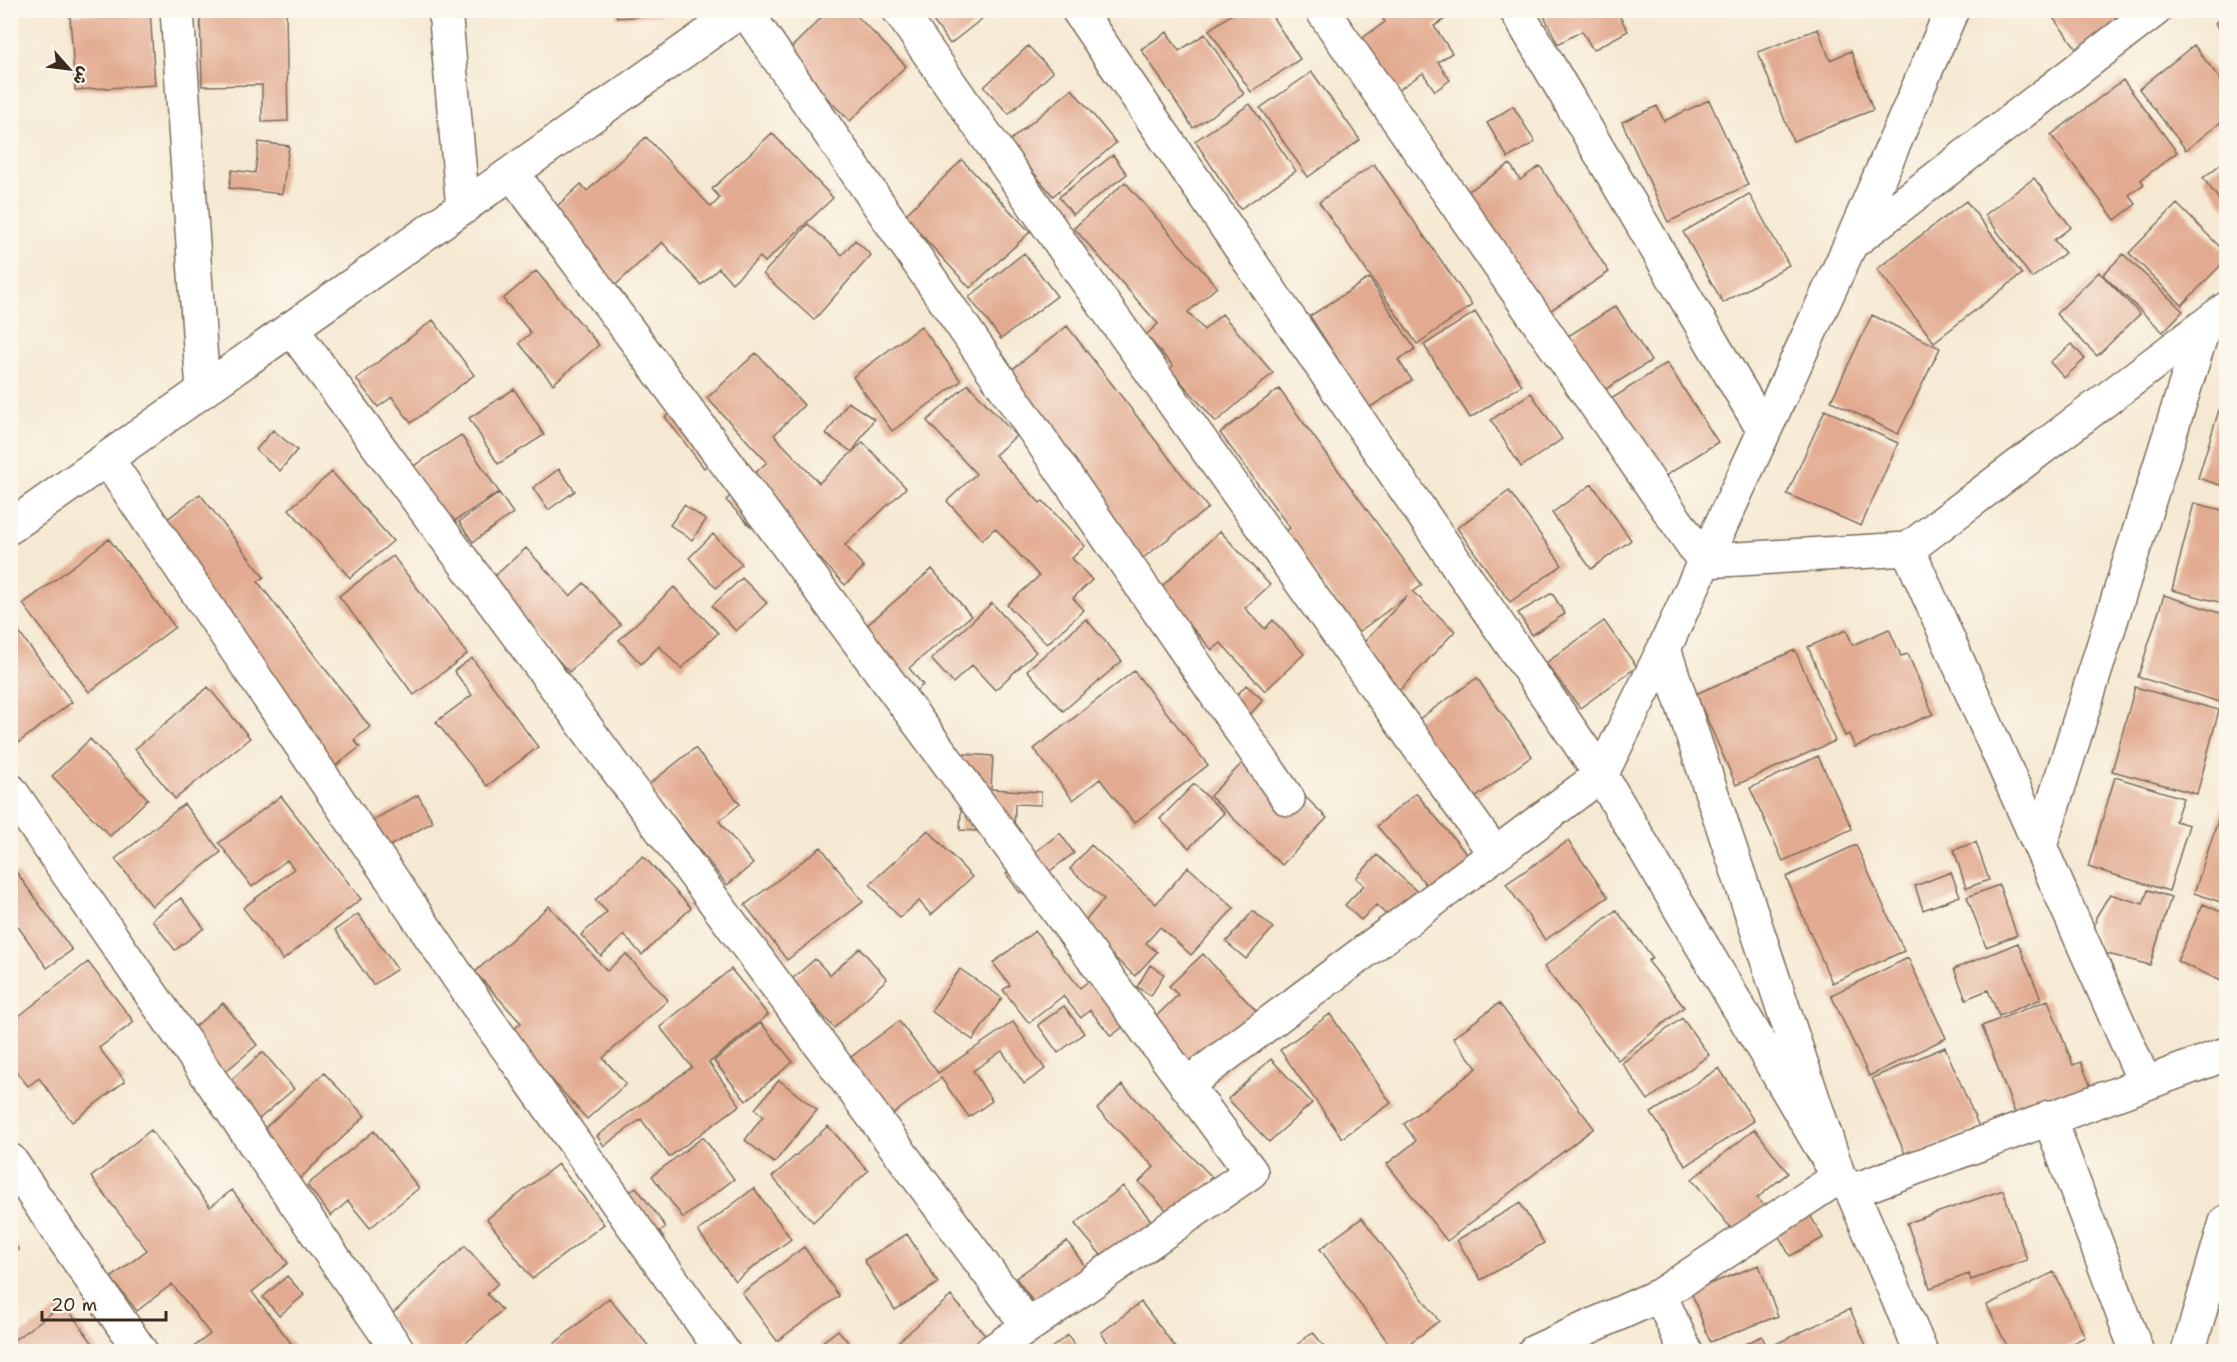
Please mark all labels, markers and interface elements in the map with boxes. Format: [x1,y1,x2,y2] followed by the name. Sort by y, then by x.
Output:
[39,39,99,99] north arrow
[68,63,95,89] text: ش
[42,1284,166,1322] scale bar
[51,1293,97,1317] text: 20 m

